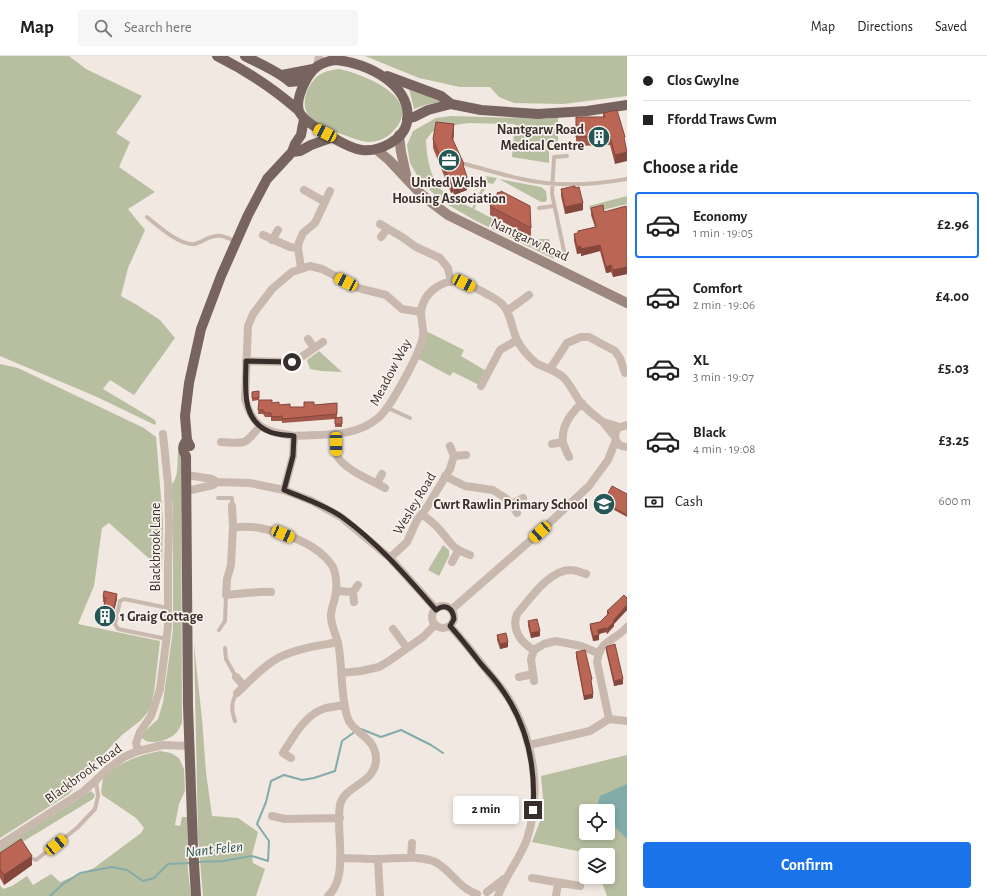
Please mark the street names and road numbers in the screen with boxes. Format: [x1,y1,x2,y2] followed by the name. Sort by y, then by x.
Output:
[488,216,571,264] street label: Nantgarw Road
[367,337,414,408] street label: Meadow Way
[391,470,439,537] street label: Wesley Road
[149,502,163,592] street label: Blackbrook Lane
[43,741,125,806] street label: Blackbrook Road

